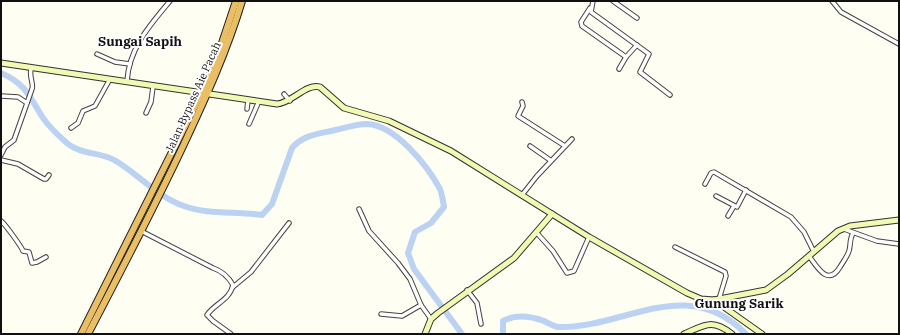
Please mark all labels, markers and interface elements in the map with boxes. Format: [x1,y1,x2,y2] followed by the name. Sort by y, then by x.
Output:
[98,33,183,50] district label: Sungai Sapih
[162,39,224,155] street label: Jalan Bypass Aie Pacah
[694,295,784,312] district label: Gunung Sarik

